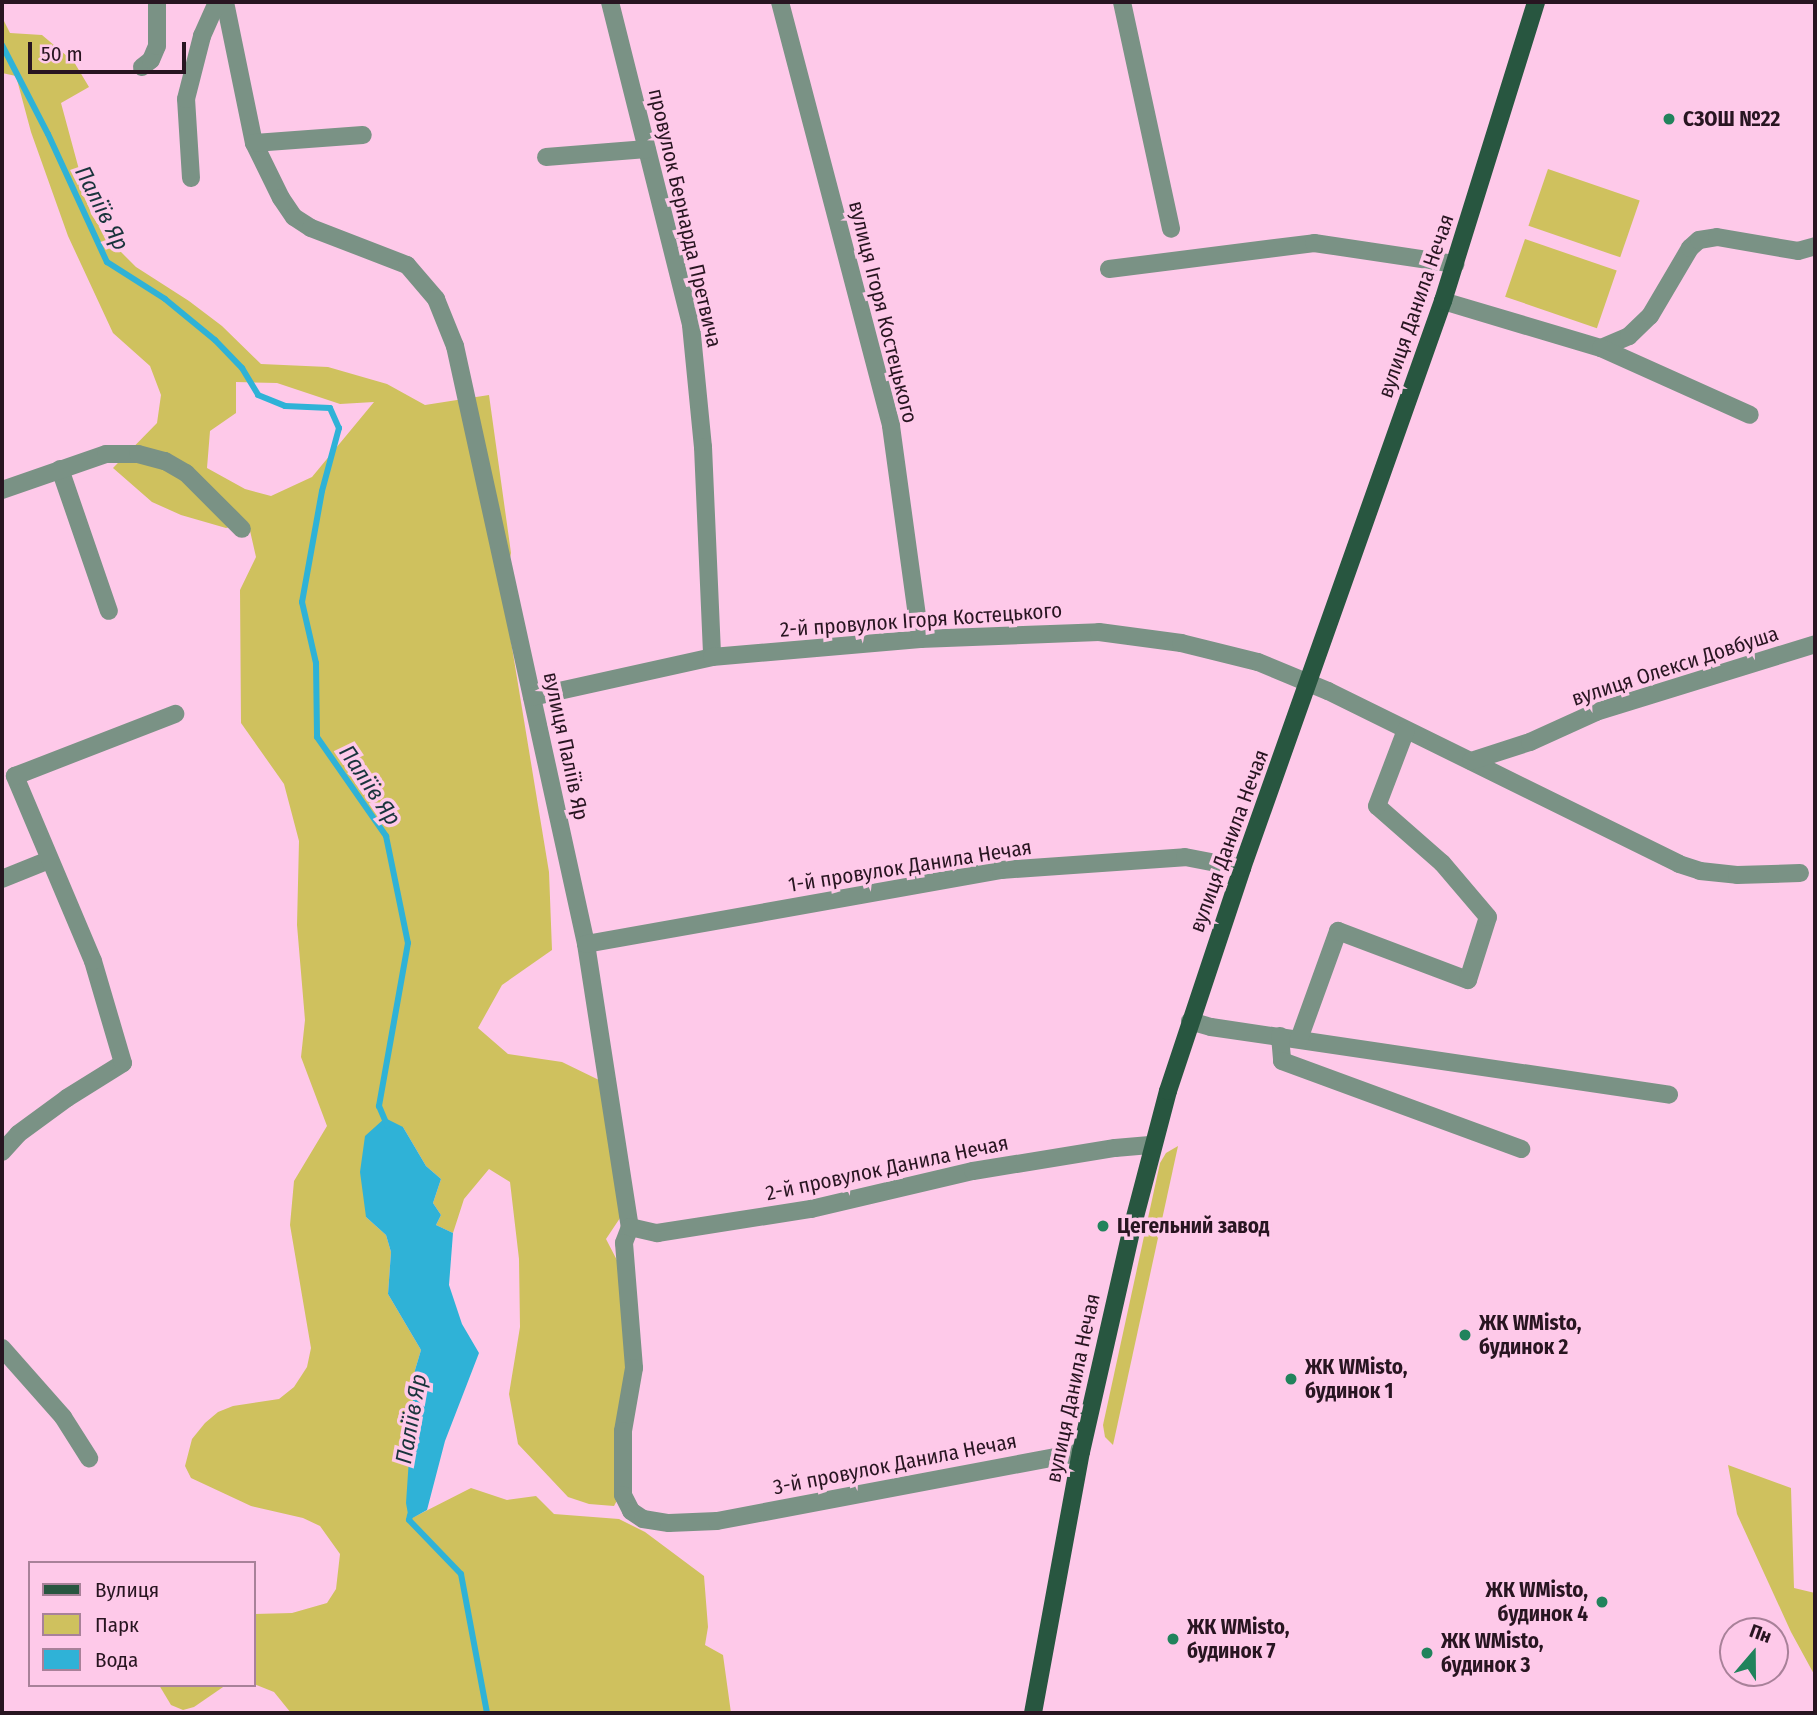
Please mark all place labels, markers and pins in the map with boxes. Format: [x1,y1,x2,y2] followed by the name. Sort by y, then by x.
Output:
[1683,106,1780,132] place label: СЗОШ №22
[1661,111,1677,127] marker: СЗОШ №22
[1117,1213,1269,1239] place label: Цегельний завод
[1095,1218,1111,1234] marker: Цегельний завод
[1479,1310,1581,1360] place label: ЖК WMisto, будинок 2
[1457,1327,1473,1343] marker: ЖК WMisto, будинок 2
[1305,1354,1407,1404] place label: ЖК WMisto, будинок 1
[1283,1371,1299,1387] marker: ЖК WMisto, будинок 1
[1486,1577,1588,1627] place label: ЖК WMisto, будинок 4
[1594,1594,1610,1610] marker: ЖК WMisto, будинок 4
[1187,1614,1289,1664] place label: ЖК WMisto, будинок 7
[1441,1628,1543,1678] place label: ЖК WMisto, будинок 3
[1165,1631,1181,1647] marker: ЖК WMisto, будинок 7
[1419,1645,1435,1661] marker: ЖК WMisto, будинок 3

